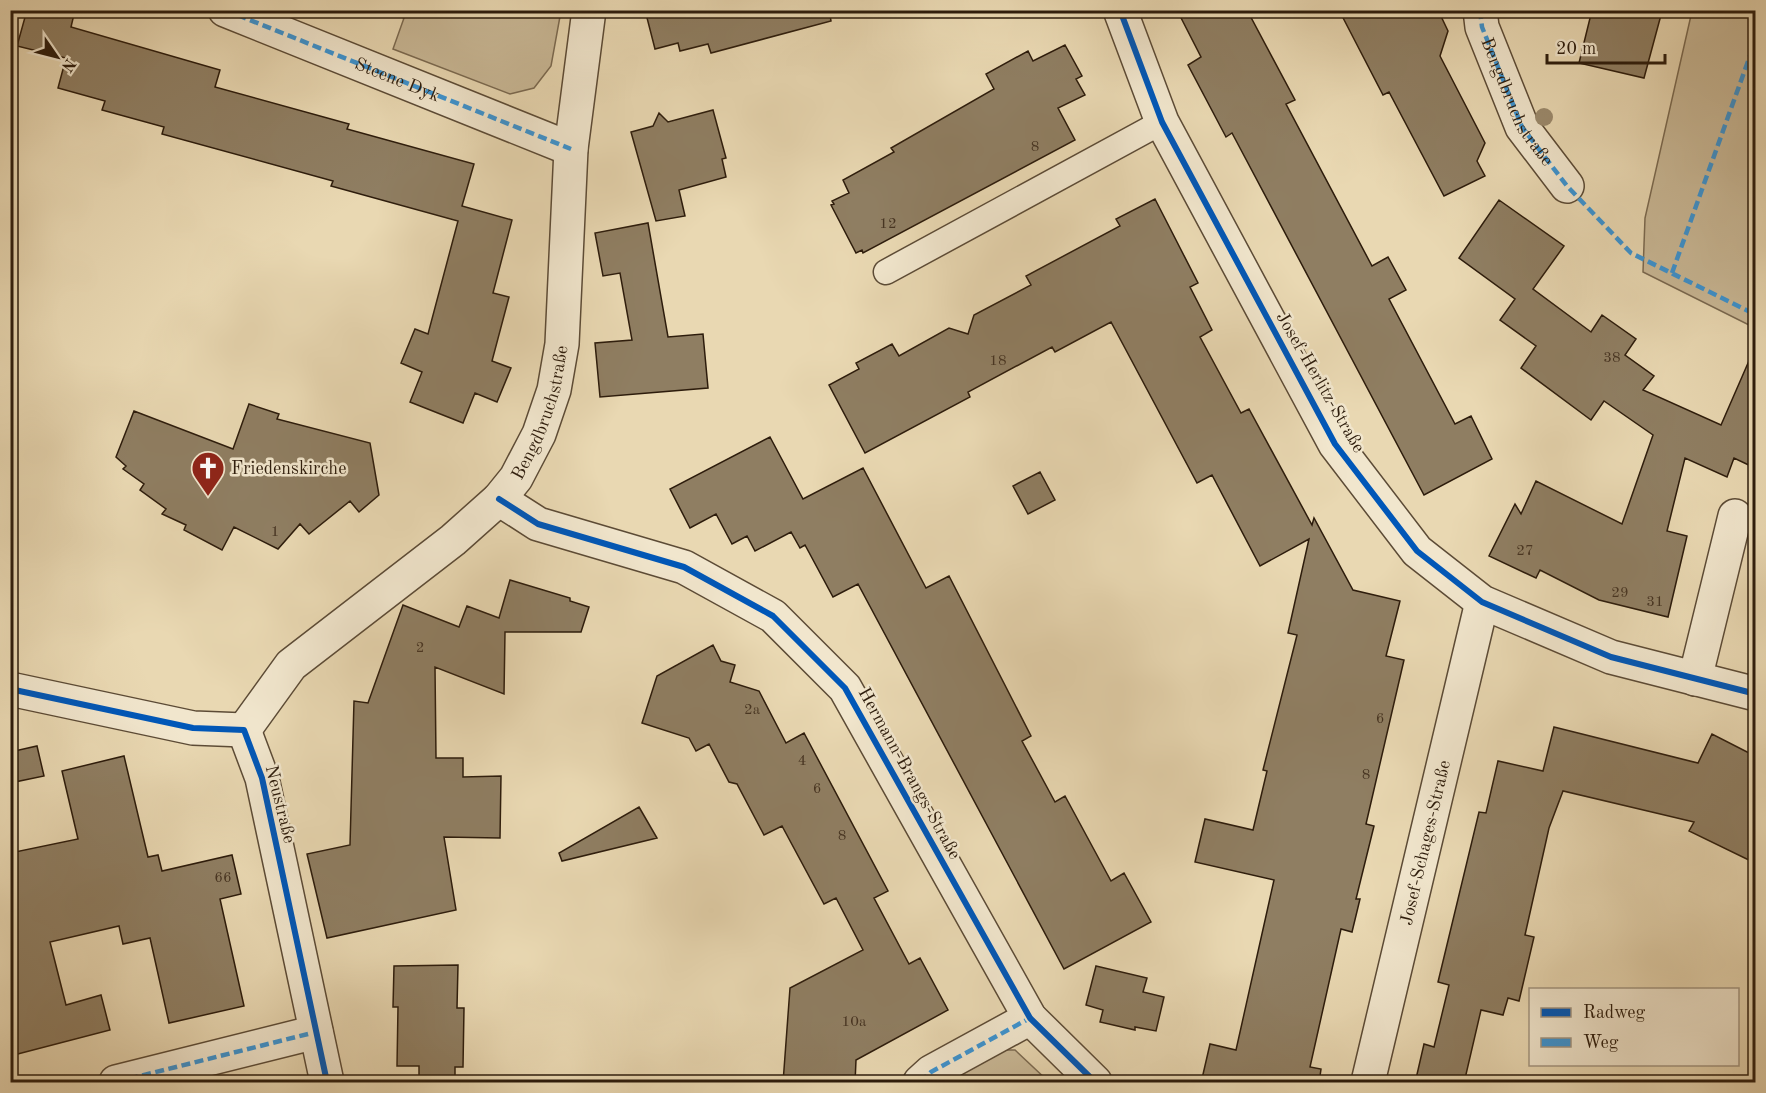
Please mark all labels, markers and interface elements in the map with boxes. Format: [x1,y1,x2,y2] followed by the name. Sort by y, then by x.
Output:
[27,27,87,87] north arrow
[1547,27,1666,65] scale bar
[1477,35,1556,170] street label: Bengdbruchstraße
[1556,40,1596,58] text: 20 m
[57,55,78,75] text: N
[352,55,442,105] street label: Steene Dyk
[1031,140,1039,155] house number: 8
[879,217,897,232] house number: 12
[1273,309,1368,456] street label: Josef-Herlitz-Straße
[509,344,572,483] street label: Bengdbruchstraße
[1603,351,1621,366] house number: 38
[989,354,1007,369] house number: 18
[190,450,226,497] church icon: Friedenskirche
[231,460,346,478] place label: Friedenskirche
[271,525,279,540] house number: 1
[1516,544,1534,559] house number: 27
[1611,586,1629,601] house number: 29
[1646,595,1664,610] house number: 31
[416,641,424,656] house number: 2
[854,685,964,862] street label: Hermann-Brangs-Straße
[744,703,761,718] house number: 2a
[1376,712,1384,727] house number: 6
[798,754,806,769] house number: 4
[1398,759,1454,927] street label: Josef-Schages-Straße
[262,763,298,845] street label: Neustraße
[1362,768,1370,783] house number: 8
[813,782,821,797] house number: 6
[838,829,846,844] house number: 8
[214,871,232,886] house number: 66
[1529,988,1739,1066] legend
[1583,1004,1646,1022] text: Radweg
[842,1015,867,1030] house number: 10a
[1583,1034,1619,1052] text: Weg

